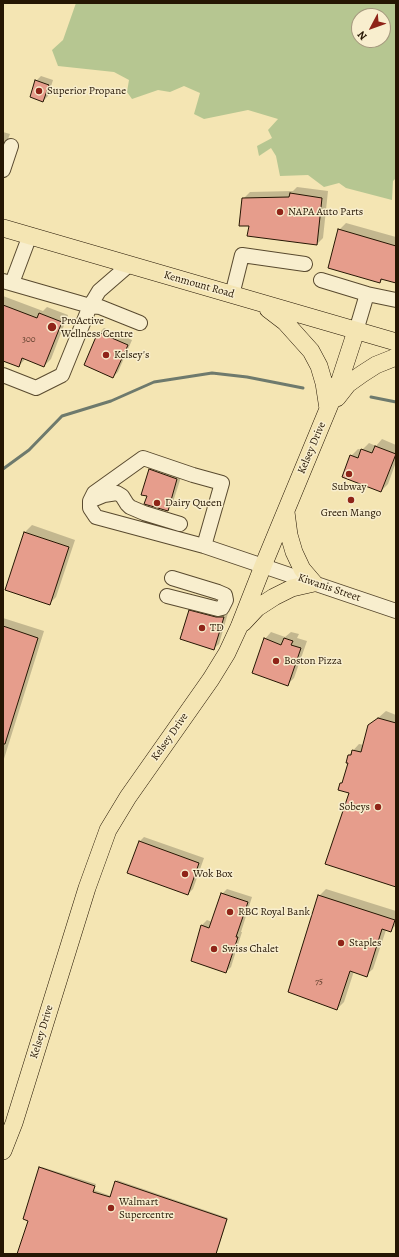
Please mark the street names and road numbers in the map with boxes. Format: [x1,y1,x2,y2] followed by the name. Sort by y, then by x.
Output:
[162,269,236,301] street label: Kenmount Road
[295,420,329,476] street label: Kelsey Drive
[296,571,362,605] street label: Kiwanis Street
[149,711,191,763] street label: Kelsey Drive
[28,1004,56,1060] street label: Kelsey Drive

